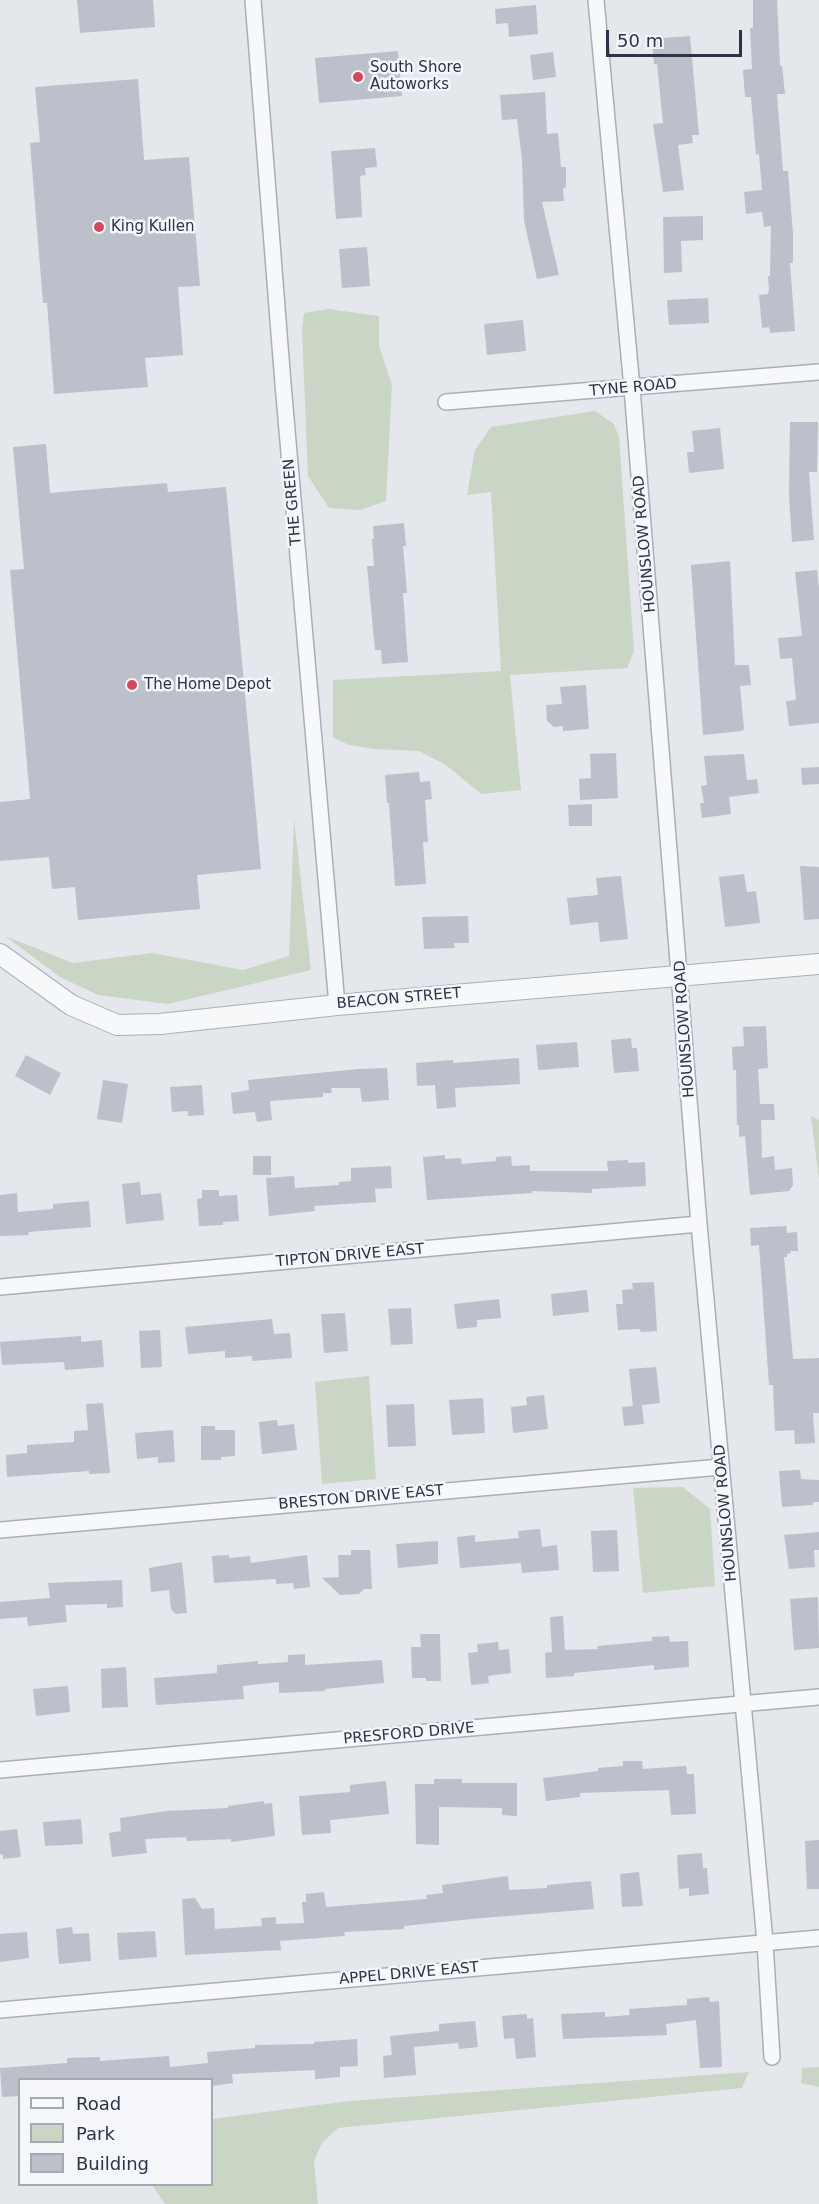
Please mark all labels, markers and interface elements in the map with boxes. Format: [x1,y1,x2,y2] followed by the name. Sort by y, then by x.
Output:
[609,18,746,56] scale bar
[617,30,663,51] text: 50 m
[370,59,462,94] place label: South Shore Autoworks
[351,70,365,84] marker: South Shore Autoworks
[111,218,194,236] place label: King Kullen
[92,220,106,234] marker: King Kullen
[589,375,677,401] street label: TYNE ROAD
[280,458,306,546] street label: THE GREEN
[630,475,660,613] street label: HOUNSLOW ROAD
[144,676,271,694] place label: The Home Depot
[125,678,139,692] marker: The Home Depot
[671,960,699,1098] street label: HOUNSLOW ROAD
[336,985,462,1013] street label: BEACON STREET
[275,1241,425,1271] street label: TIPTON DRIVE EAST
[711,1444,741,1582] street label: HOUNSLOW ROAD
[278,1482,444,1514] street label: BRESTON DRIVE EAST
[343,1719,475,1749] street label: PRESFORD DRIVE
[338,1959,480,1989] street label: APPEL DRIVE EAST
[18,2078,213,2186] legend
[76,2093,121,2114] text: Road
[76,2123,115,2144] text: Park
[76,2153,149,2174] text: Building

